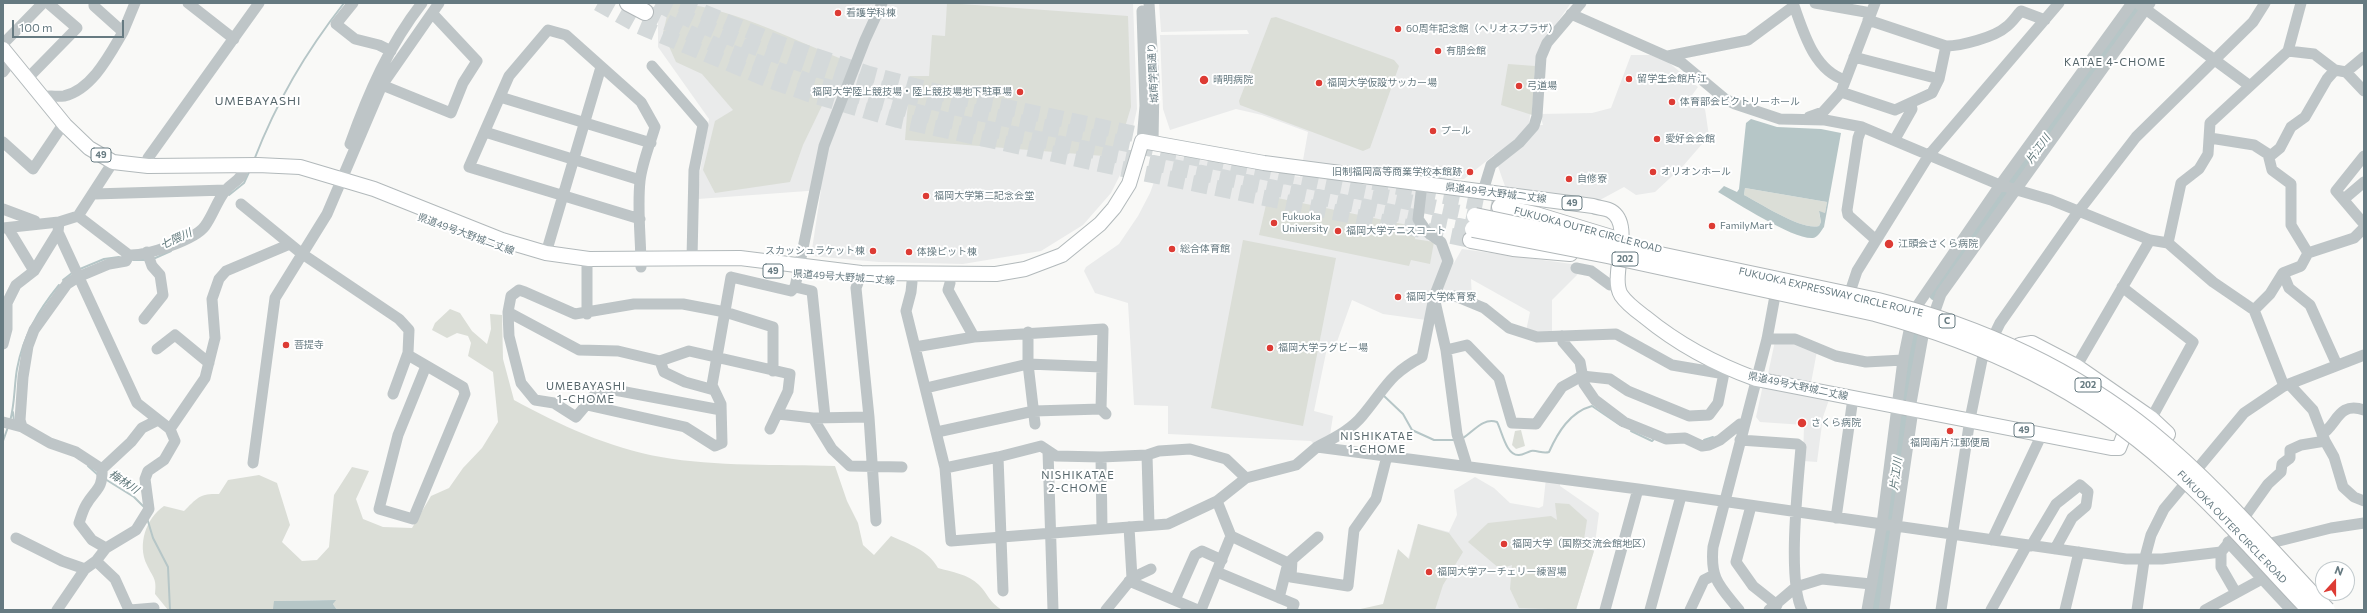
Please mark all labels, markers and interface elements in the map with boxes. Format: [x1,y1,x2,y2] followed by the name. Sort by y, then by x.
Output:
[846,7,896,19] place label: 看護学科棟
[833,8,843,18] marker: 看護学科棟
[14,12,126,38] scale bar
[19,20,53,34] text: 100 m
[1406,23,1559,35] place label: 60周年記念館（ヘリオスプラザ）
[1393,24,1403,34] marker: 60周年記念館（ヘリオスプラザ）
[1145,43,1161,103] street label: 城南学園通り
[1446,45,1486,57] place label: 有朋会館
[1433,46,1443,56] marker: 有朋会館
[2064,55,2166,69] district label: KATAE 4-CHOME
[1637,73,1707,85] place label: 留学生会館片江
[1198,74,1210,86] marker: 晴明病院
[1213,74,1253,86] place label: 晴明病院
[1624,74,1634,84] marker: 留学生会館片江
[1327,77,1437,89] place label: 福岡大学仮設サッカー場
[1314,78,1324,88] marker: 福岡大学仮設サッカー場
[1527,80,1557,92] place label: 弓道場
[1514,81,1524,91] marker: 弓道場
[812,86,1012,98] place label: 福岡大学陸上競技場・陸上競技場地下駐車場
[1015,87,1025,97] marker: 福岡大学陸上競技場・陸上競技場地下駐車場
[215,94,301,108] district label: UMEBAYASHI
[1680,96,1800,108] place label: 体育部会ビクトリーホール
[1667,97,1677,107] marker: 体育部会ビクトリーホール
[1441,125,1471,137] place label: プール
[1428,126,1438,136] marker: プール
[2023,132,2053,166] water label: 片江川
[1665,133,1715,145] place label: 愛好会会館
[1652,134,1662,144] marker: 愛好会会館
[91,148,111,162] road number: 49
[1332,166,1462,178] place label: 旧制福岡高等商業学校本館跡
[1661,166,1731,178] place label: オリオンホール
[1465,167,1475,177] marker: 旧制福岡高等商業学校本館跡
[1648,167,1658,177] marker: オリオンホール
[1577,173,1607,185] place label: 自修寮
[1564,174,1574,184] marker: 自修寮
[1445,181,1547,205] street label: 県道49号大野城二丈線
[934,190,1034,202] place label: 福岡大学第二記念会堂
[921,191,931,201] marker: 福岡大学第二記念会堂
[1562,196,1582,210] road number: 49
[1513,204,1663,256] street label: FUKUOKA OUTER CIRCLE ROAD
[416,211,516,257] street label: 県道49号大野城二丈線
[1282,211,1328,234] place label: Fukuoka University
[1269,218,1279,228] marker: Fukuoka University
[1720,220,1773,232] place label: FamilyMart
[1707,221,1717,231] marker: FamilyMart
[1346,225,1446,237] place label: 福岡大学テニスコート
[158,226,194,252] water label: 七隈川
[1333,226,1343,236] marker: 福岡大学テニスコート
[1883,238,1895,250] marker: 江頭会さくら病院
[1898,238,1978,250] place label: 江頭会さくら病院
[1180,243,1230,255] place label: 総合体育館
[1167,244,1177,254] marker: 総合体育館
[765,245,865,257] place label: スカッシュラケット棟
[868,246,878,256] marker: スカッシュラケット棟
[917,246,977,258] place label: 体操ピット棟
[904,247,914,257] marker: 体操ピット棟
[1612,252,1638,266] road number: 202
[763,264,783,278] road number: 49
[1738,265,1924,319] street label: FUKUOKA EXPRESSWAY CIRCLE ROUTE
[793,267,895,287] street label: 県道49号大野城二丈線
[1406,291,1476,303] place label: 福岡大学体育寮
[1393,292,1403,302] marker: 福岡大学体育寮
[1939,314,1955,328] road number: C
[294,339,324,351] place label: 菩提寺
[281,340,291,350] marker: 菩提寺
[1278,342,1368,354] place label: 福岡大学ラグビー場
[1265,343,1275,353] marker: 福岡大学ラグビー場
[1747,370,1849,402] street label: 県道49号大野城二丈線
[2075,378,2101,392] road number: 202
[546,379,626,405] district label: UMEBAYASHI 1-CHOME
[1796,417,1808,429] marker: さくら病院
[1811,417,1861,429] place label: さくら病院
[2014,423,2034,437] road number: 49
[1945,426,1955,436] marker: 福岡南片江郵便局
[1340,429,1414,455] district label: NISHIKATAE 1-CHOME
[1910,437,1990,449] place label: 福岡南片江郵便局
[1887,457,1905,491] water label: 片江川
[107,467,141,497] water label: 梅林川
[1041,468,1115,494] district label: NISHIKATAE 2-CHOME
[2175,468,2289,586] street label: FUKUOKA OUTER CIRCLE ROAD
[1512,538,1652,550] place label: 福岡大学（国際交流会館地区）
[1499,539,1509,549] marker: 福岡大学（国際交流会館地区）
[2315,561,2355,601] north arrow
[2333,563,2345,578] text: N
[1437,566,1566,578] place label: 福岡大学アーチェリー練習場
[1424,567,1434,577] marker: 福岡大学アーチェリー練習場

